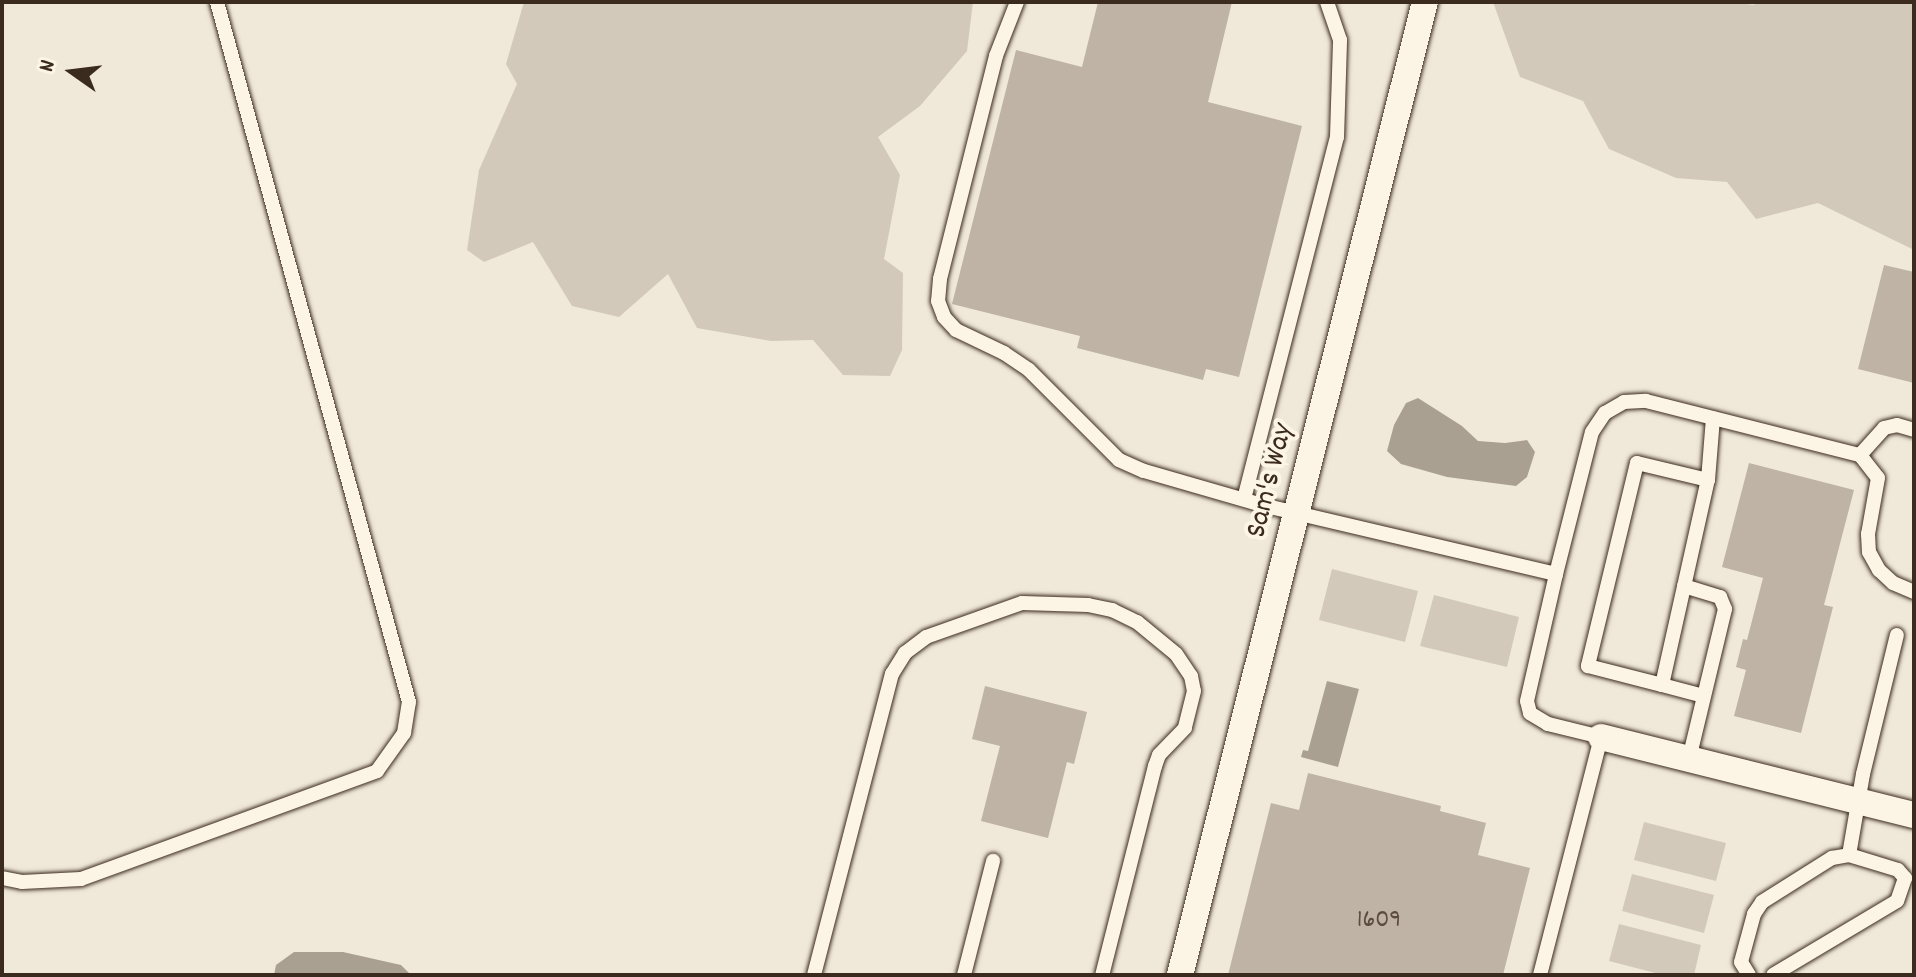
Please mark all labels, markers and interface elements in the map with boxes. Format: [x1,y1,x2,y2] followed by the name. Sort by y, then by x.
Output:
[32,32,112,112] north arrow
[32,57,65,75] text: N
[1240,420,1304,542] street label: Sam's Way
[1357,905,1401,937] house number: 1609

